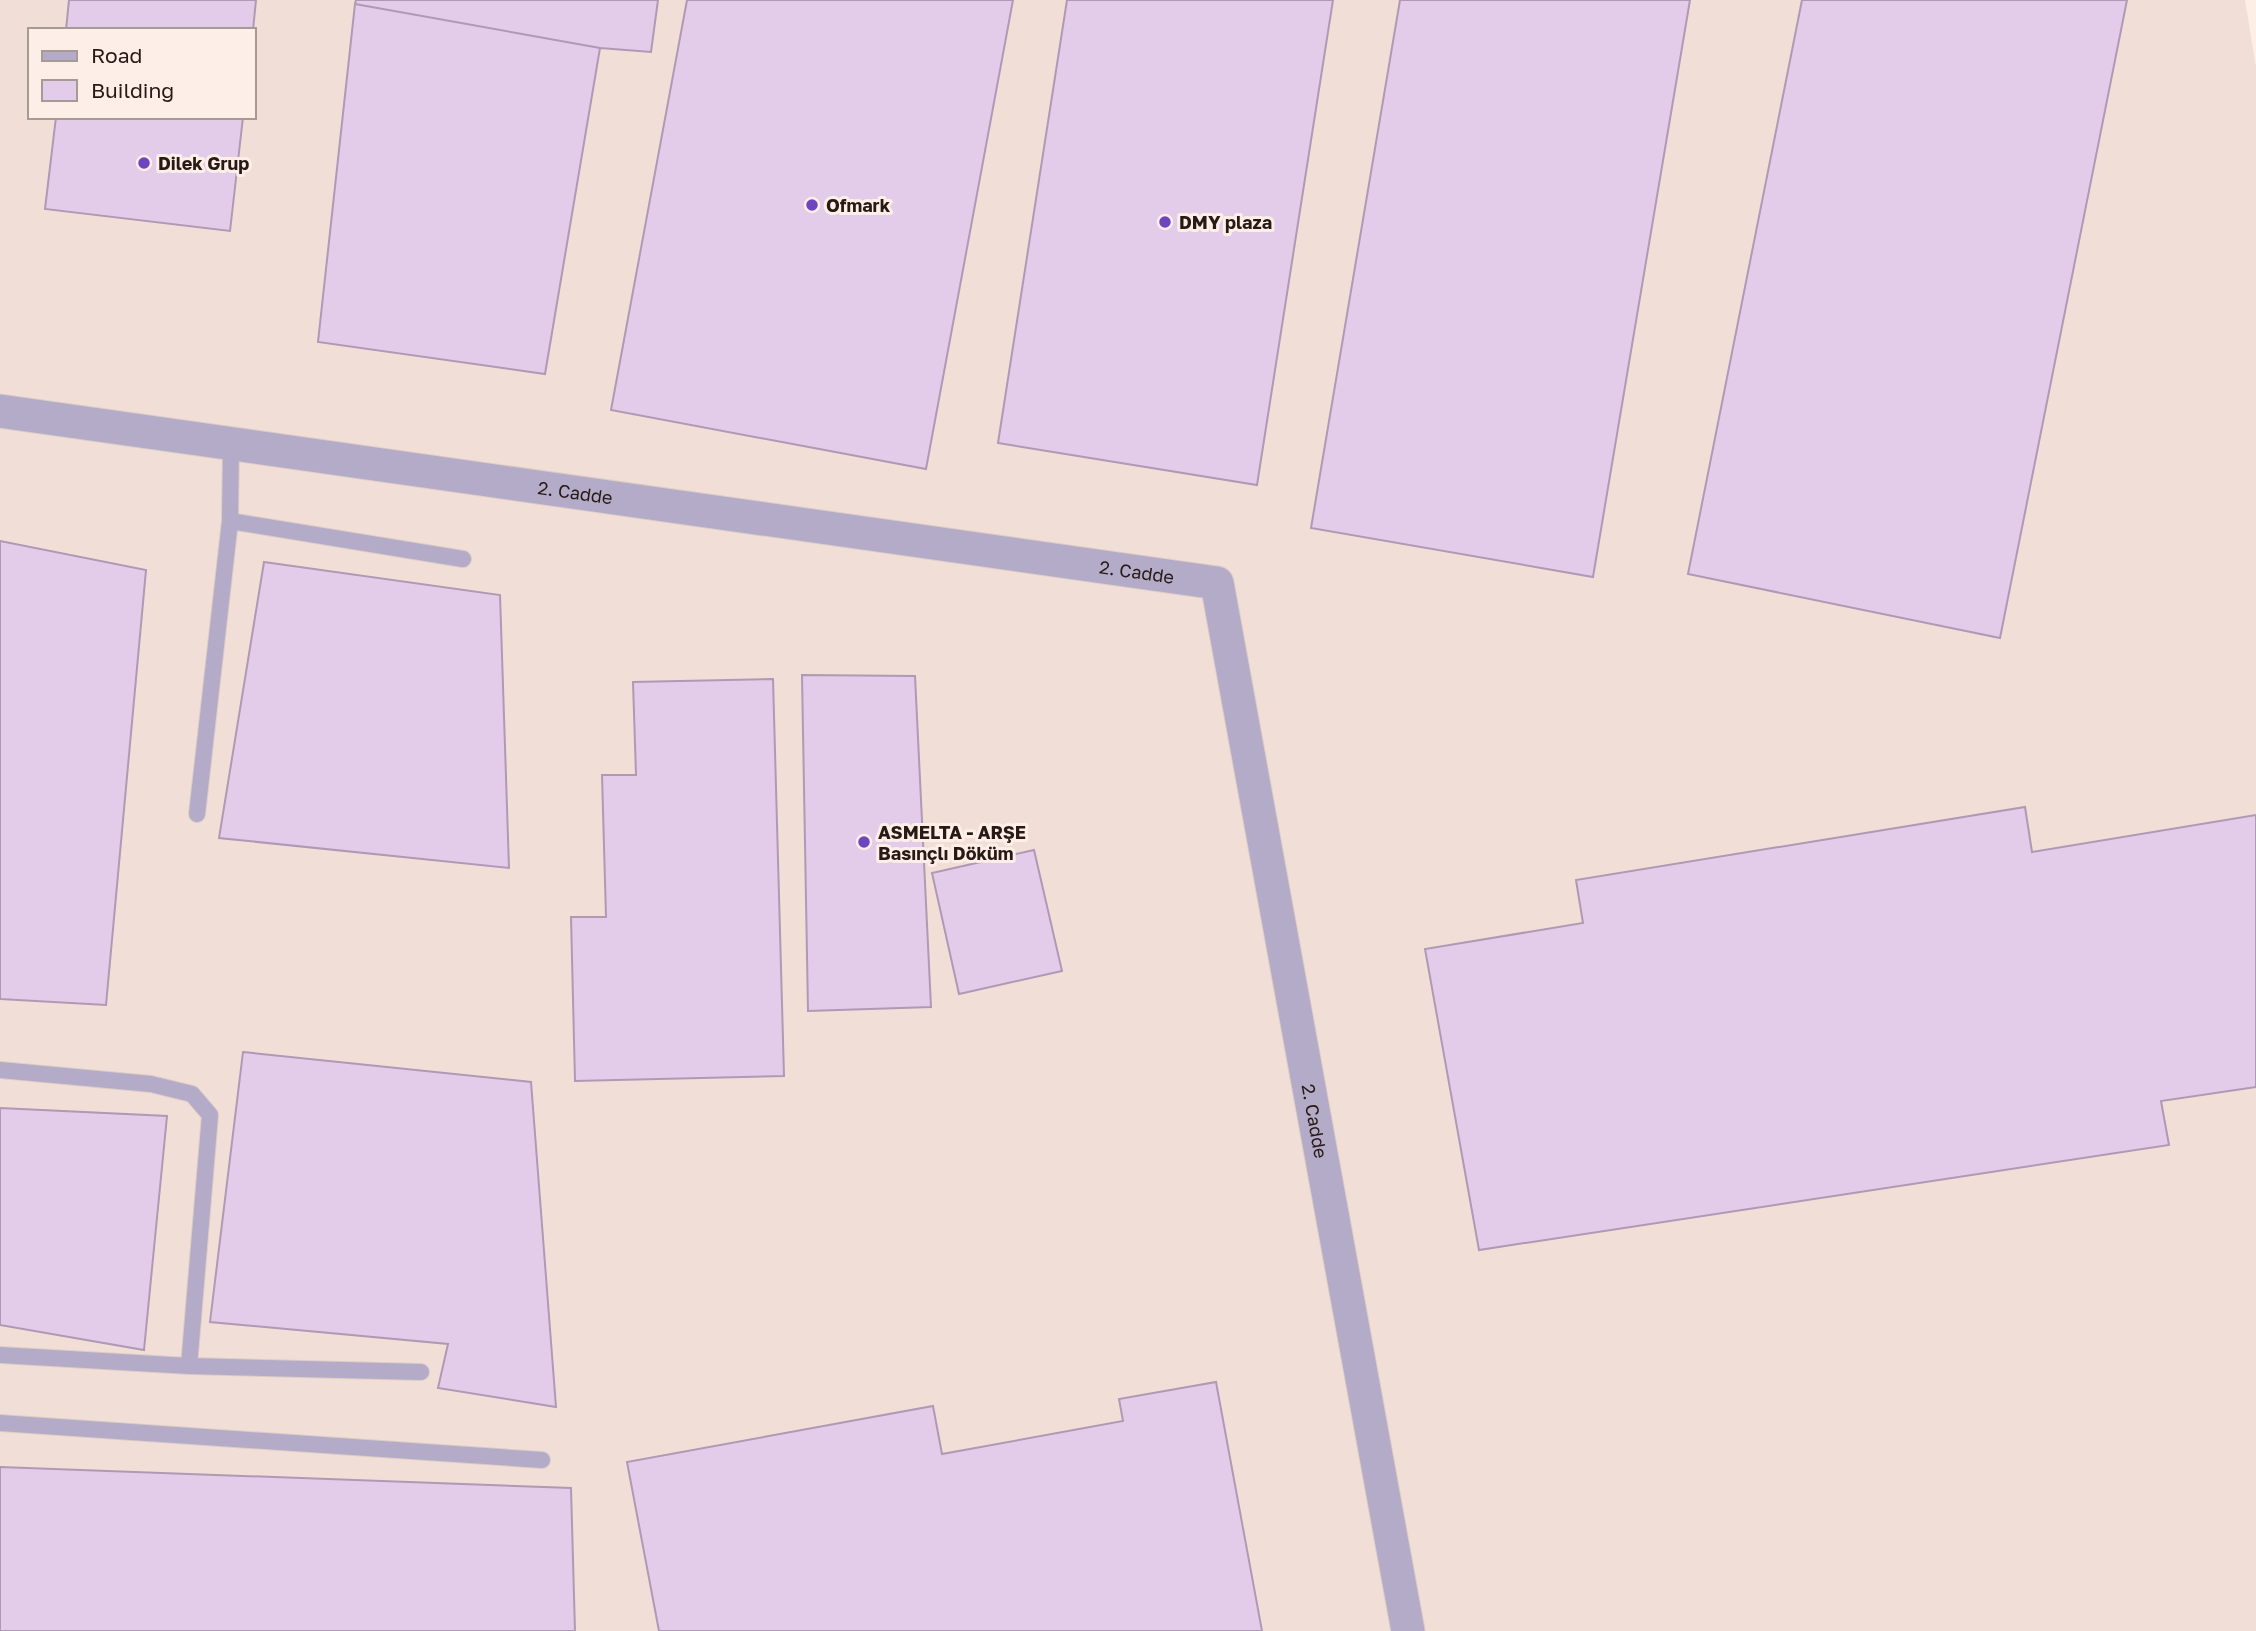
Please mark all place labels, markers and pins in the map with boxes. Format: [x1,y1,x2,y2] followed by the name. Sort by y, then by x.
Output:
[158,152,249,174] place label: Dilek Grup
[136,155,152,171] marker: Dilek Grup
[826,194,891,216] place label: Ofmark
[804,197,820,213] marker: Ofmark
[1179,211,1272,233] place label: DMY plaza
[1157,214,1173,230] marker: DMY plaza
[878,821,1026,864] place label: ASMELTA - ARŞE Basınçlı Döküm
[856,834,872,850] marker: ASMELTA - ARŞE Basınçlı Döküm

